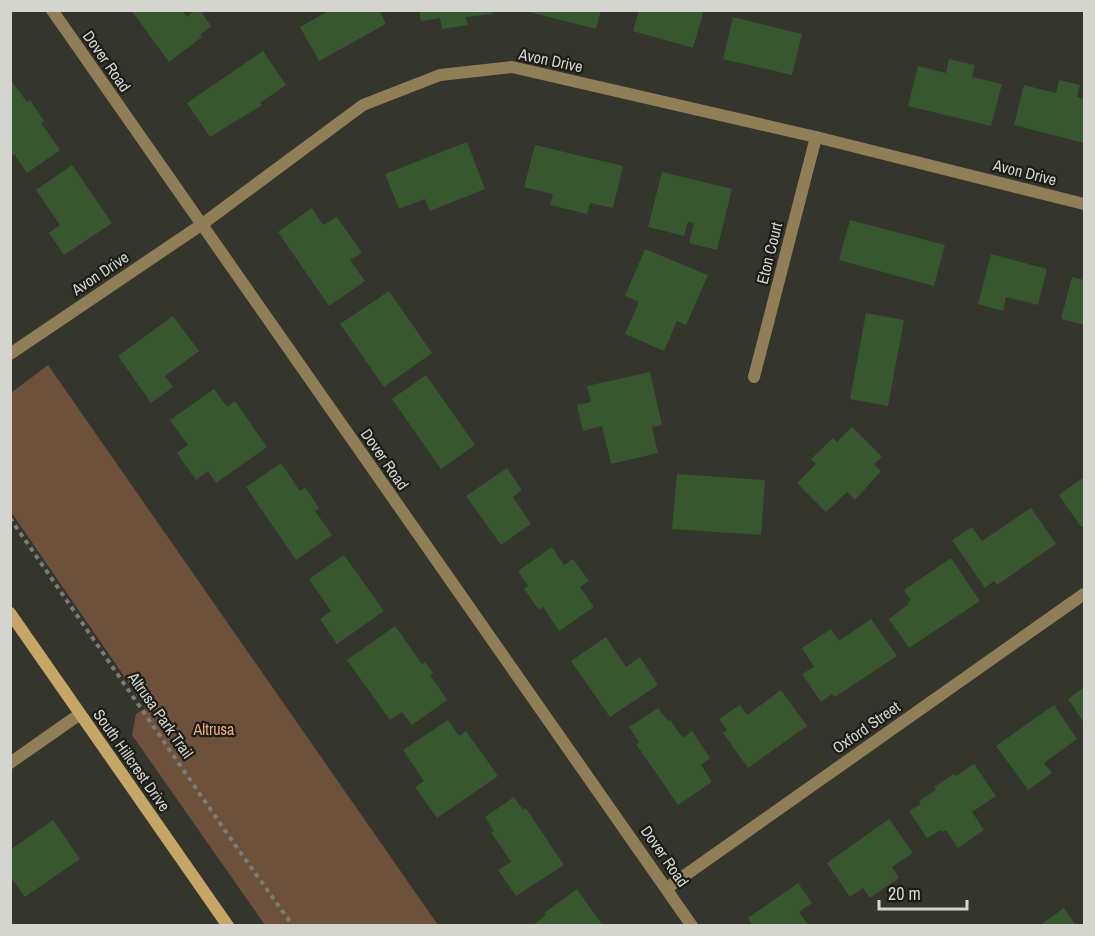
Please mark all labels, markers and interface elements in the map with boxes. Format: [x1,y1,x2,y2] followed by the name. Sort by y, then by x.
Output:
[78,26,136,96] street label: Dover Road
[516,42,585,77] street label: Avon Drive
[990,153,1059,190] street label: Avon Drive
[751,220,787,286] street label: Eton Court
[66,246,133,301] street label: Avon Drive
[356,424,414,494] street label: Dover Road
[123,667,199,763] street label: Altrusa Park Trail
[828,695,905,758] street label: Oxford Street
[88,704,176,816] street label: South Hillcrest Drive
[193,718,235,740] park label: Altrusa
[636,821,694,891] street label: Dover Road
[879,873,968,911] scale bar
[888,881,921,906] text: 20 m

